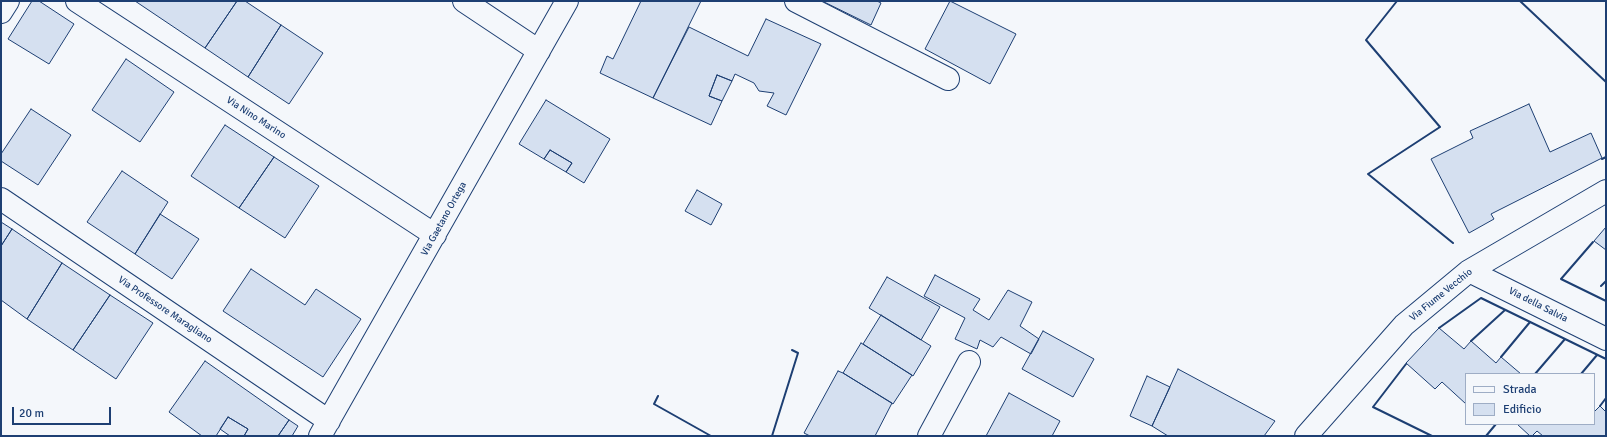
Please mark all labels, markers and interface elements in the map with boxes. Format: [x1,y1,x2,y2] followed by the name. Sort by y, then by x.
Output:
[224,94,288,142] street label: Via Nino Marino
[419,180,469,258] street label: Via Gaetano Ortega
[1407,266,1475,324] street label: Via Fiume Vecchio
[116,274,214,346] street label: Via Professore Maragliano
[1506,285,1570,325] street label: Via della Salvia
[1465,373,1595,425] legend
[1503,382,1537,397] text: Strada
[14,399,113,425] scale bar
[1503,402,1541,417] text: Edificio
[19,406,44,421] text: 20 m

